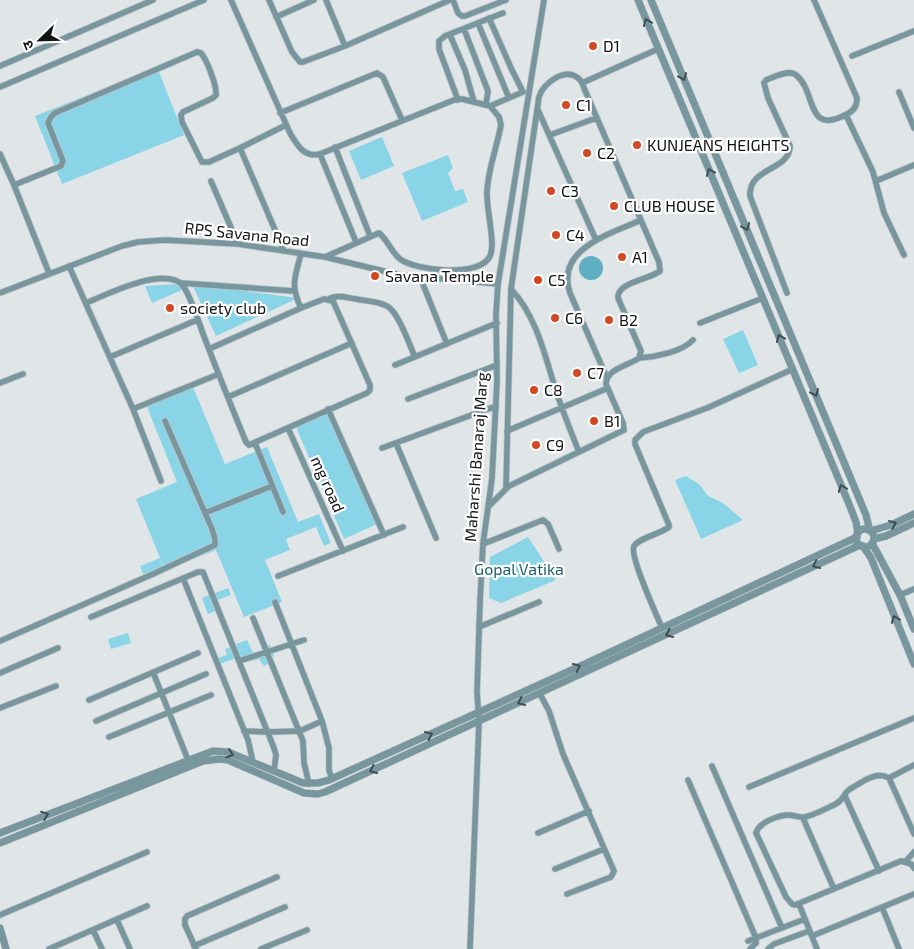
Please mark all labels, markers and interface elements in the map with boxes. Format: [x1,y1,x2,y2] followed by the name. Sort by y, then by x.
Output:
[15,15,65,65] north arrow
[643,18,653,27] one-way arrow
[603,36,620,55] place label: D1
[18,37,37,52] text: उ
[587,40,599,52] marker: D1
[677,72,688,81] one-way arrow
[576,95,592,114] place label: C1
[560,99,572,111] marker: C1
[647,135,789,154] place label: KUNJEANS HEIGHTS
[631,139,643,151] marker: KUNJEANS HEIGHTS
[597,143,615,162] place label: C2
[581,147,593,159] marker: C2
[705,168,716,177] one-way arrow
[561,181,579,200] place label: C3
[545,185,557,197] marker: C3
[624,196,715,215] place label: CLUB HOUSE
[608,200,620,212] marker: CLUB HOUSE
[184,218,310,250] street label: RPS Savana Road
[740,222,750,231] one-way arrow
[566,225,585,244] place label: C4
[550,229,562,241] marker: C4
[632,247,648,266] place label: A1
[616,251,628,263] marker: A1
[385,266,494,285] place label: Savana Temple
[369,270,381,282] marker: Savana Temple
[548,270,566,289] place label: C5
[532,274,544,286] marker: C5
[180,298,266,317] place label: society club
[164,302,176,314] marker: society club
[565,308,583,327] place label: C6
[619,310,638,329] place label: B2
[549,312,561,324] marker: C6
[603,314,615,326] marker: B2
[775,334,785,342] one-way arrow
[587,363,604,382] place label: C7
[571,367,583,379] marker: C7
[460,371,492,542] street label: Maharshi Banaraj Marg
[544,380,563,399] place label: C8
[528,384,540,396] marker: C8
[809,388,820,397] one-way arrow
[604,411,620,430] place label: B1
[588,415,600,427] marker: B1
[546,435,564,454] place label: C9
[530,439,542,451] marker: C9
[308,453,349,515] street label: mg road
[838,484,848,493] one-way arrow
[888,519,897,530] one-way arrow
[474,559,564,578] park label: Gopal Vatika
[812,559,821,569] one-way arrow
[891,615,901,623] one-way arrow
[665,628,674,639] one-way arrow
[572,663,581,674] one-way arrow
[517,696,526,707] one-way arrow
[424,730,433,741] one-way arrow
[226,748,234,758] one-way arrow
[369,764,378,775] one-way arrow
[41,811,49,821] one-way arrow

